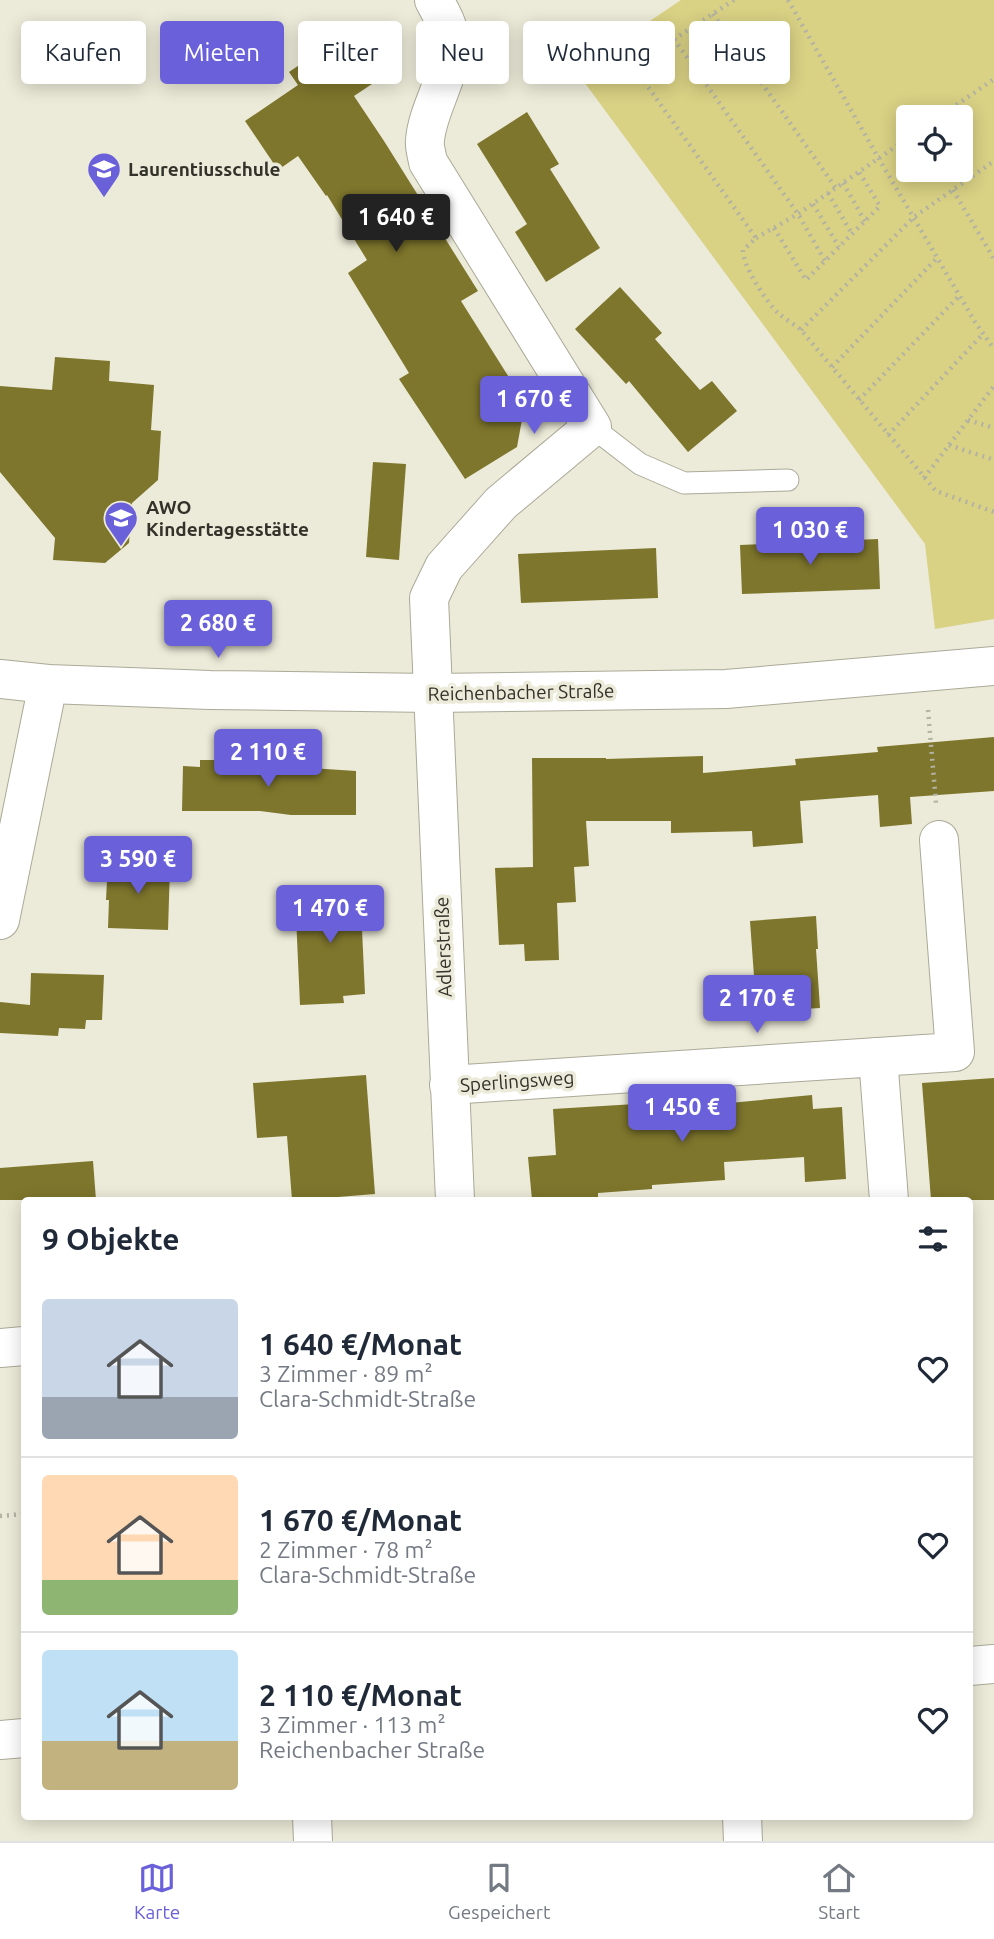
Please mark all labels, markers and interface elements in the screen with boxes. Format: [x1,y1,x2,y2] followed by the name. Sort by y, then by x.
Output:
[21,21,146,84] chip: Kaufen
[160,21,284,84] chip: Mieten
[298,21,402,84] chip: Filter
[416,21,509,84] chip: Neu
[523,21,675,84] chip: Wohnung
[689,21,790,84] chip: Haus
[896,105,973,182] map controls
[896,105,973,182] button: locate
[85,150,123,199] school or university icon: Laurentiusschule
[128,158,281,180] place label: Laurentiusschule
[331,194,461,254] pin: 1 640 €
[358,204,434,229] text: 1 640 €
[469,376,599,436] pin: 1 670 €
[496,386,572,411] text: 1 670 €
[146,496,309,540] place label: AWO Kindertagesstätte
[102,499,140,548] school or university icon: AWO Kindertagesstätte
[745,508,875,567] pin: 1 030 €
[772,517,848,542] text: 1 030 €
[153,600,283,660] pin: 2 680 €
[180,610,256,635] text: 2 680 €
[427,679,615,705] street label: Reichenbacher Straße
[203,730,333,789] pin: 2 110 €
[230,739,306,764] text: 2 110 €
[73,836,203,896] pin: 3 590 €
[100,846,176,871] text: 3 590 €
[265,886,395,945] pin: 1 470 €
[292,895,368,920] text: 1 470 €
[430,896,456,998] street label: Adlerstraße
[692,976,822,1035] pin: 2 170 €
[719,985,795,1010] text: 2 170 €
[459,1066,575,1096] street label: Sperlingsweg
[617,1084,747,1144] pin: 1 450 €
[644,1094,720,1119] text: 1 450 €
[914,1220,952,1258] icon: filters
[42,1222,180,1256] text: 9 Objekte
[98,1327,182,1411] icon: home
[259,1327,462,1361] text: 1 640 €/Monat
[914,1350,952,1388] icon: heart
[259,1361,433,1386] text: 3 Zimmer · 89 m²
[259,1386,476,1411] text: Clara-Schmidt-Straße
[98,1503,182,1587] icon: home
[259,1503,462,1537] text: 1 670 €/Monat
[914,1526,952,1564] icon: heart
[259,1537,433,1562] text: 2 Zimmer · 78 m²
[259,1562,476,1587] text: Clara-Schmidt-Straße
[98,1678,182,1762] icon: home
[259,1678,462,1712] text: 2 110 €/Monat
[914,1701,952,1739] icon: heart
[259,1712,446,1737] text: 3 Zimmer · 113 m²
[259,1737,485,1762] text: Reichenbacher Straße
[134,1859,180,1923] tab: Karte
[448,1859,550,1923] tab: Gespeichert
[818,1859,860,1923] tab: Start

